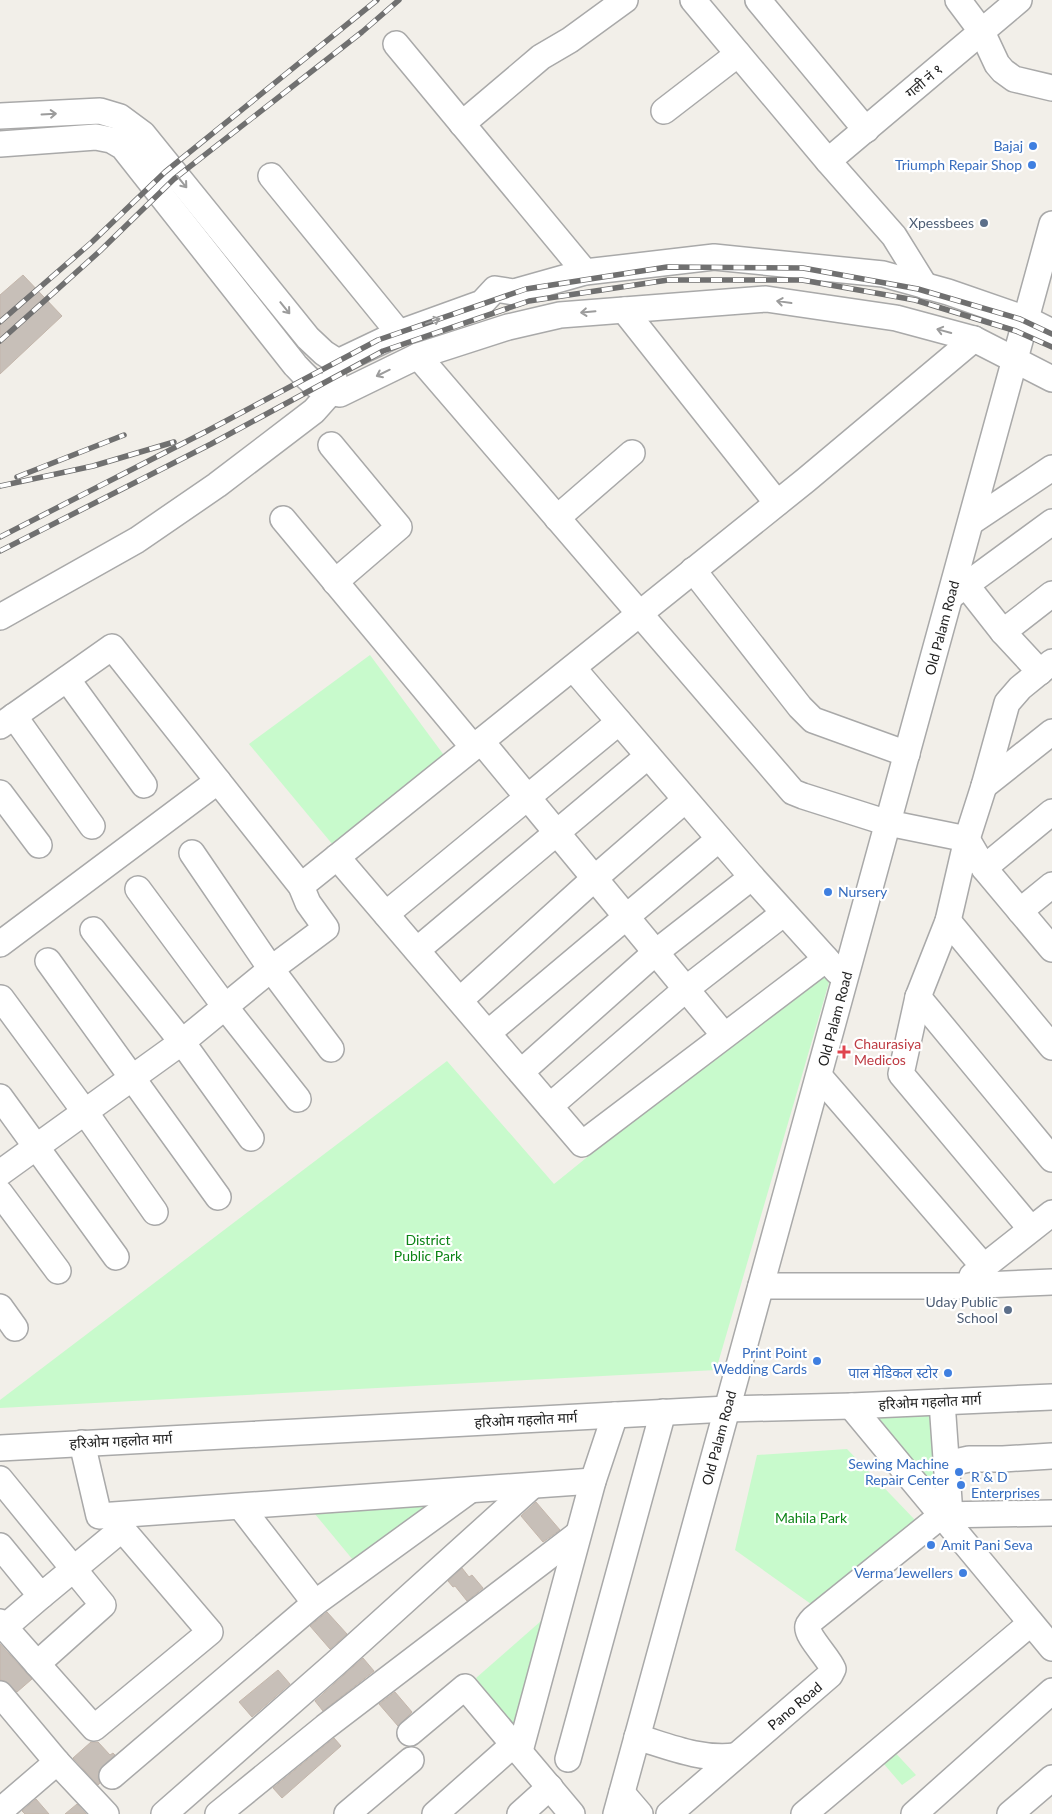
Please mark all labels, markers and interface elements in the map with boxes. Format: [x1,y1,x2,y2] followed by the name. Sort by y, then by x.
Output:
[902,60,946,101] street label: गली नं १
[40,109,56,118] one-way arrow
[993,137,1023,154] place label: Bajaj
[1027,140,1039,152] marker: Bajaj
[895,156,1022,173] place label: Triumph Repair Shop
[1026,159,1038,171] marker: Triumph Repair Shop
[177,175,188,188] one-way arrow
[909,214,974,231] place label: Xpessbees
[978,217,990,229] marker: Xpessbees
[777,297,793,307] one-way arrow
[279,301,290,314] one-way arrow
[580,308,596,317] one-way arrow
[425,316,440,325] one-way arrow
[937,325,953,335] one-way arrow
[376,369,391,378] one-way arrow
[921,579,962,677] street label: Old Palam Road
[838,883,888,900] place label: Nursery
[822,886,834,898] marker: Nursery
[814,970,855,1068] street label: Old Palam Road
[854,1035,921,1068] place label: Chaurasiya Medicos
[838,1046,850,1058] marker: Chaurasiya Medicos
[394,1231,463,1264] park label: District Public Park
[926,1293,998,1326] place label: Uday Public School
[1002,1304,1014,1316] marker: Uday Public School
[713,1344,807,1377] place label: Print Point Wedding Cards
[811,1355,823,1367] marker: Print Point Wedding Cards
[848,1364,938,1381] place label: पाल मेडिकल स्टोर
[942,1367,954,1379] marker: पाल मेडिकल स्टोर
[698,1389,739,1487] street label: Old Palam Road
[878,1390,983,1413] street label: हरिओम गहलोत मार्ग
[474,1408,579,1431] street label: हरिओम गहलोत मार्ग
[69,1429,174,1452] street label: हरिओम गहलोत मार्ग
[848,1455,949,1488] place label: Sewing Machine Repair Center
[953,1466,965,1478] marker: Sewing Machine Repair Center
[971,1468,1040,1501] place label: R & D Enterprises
[955,1479,967,1491] marker: R & D Enterprises
[775,1509,848,1526] park label: Mahila Park
[941,1536,1033,1553] place label: Amit Pani Seva
[925,1539,937,1551] marker: Amit Pani Seva
[854,1564,953,1581] place label: Verma Jewellers
[957,1567,969,1579] marker: Verma Jewellers
[764,1678,825,1733] street label: Pano Road

